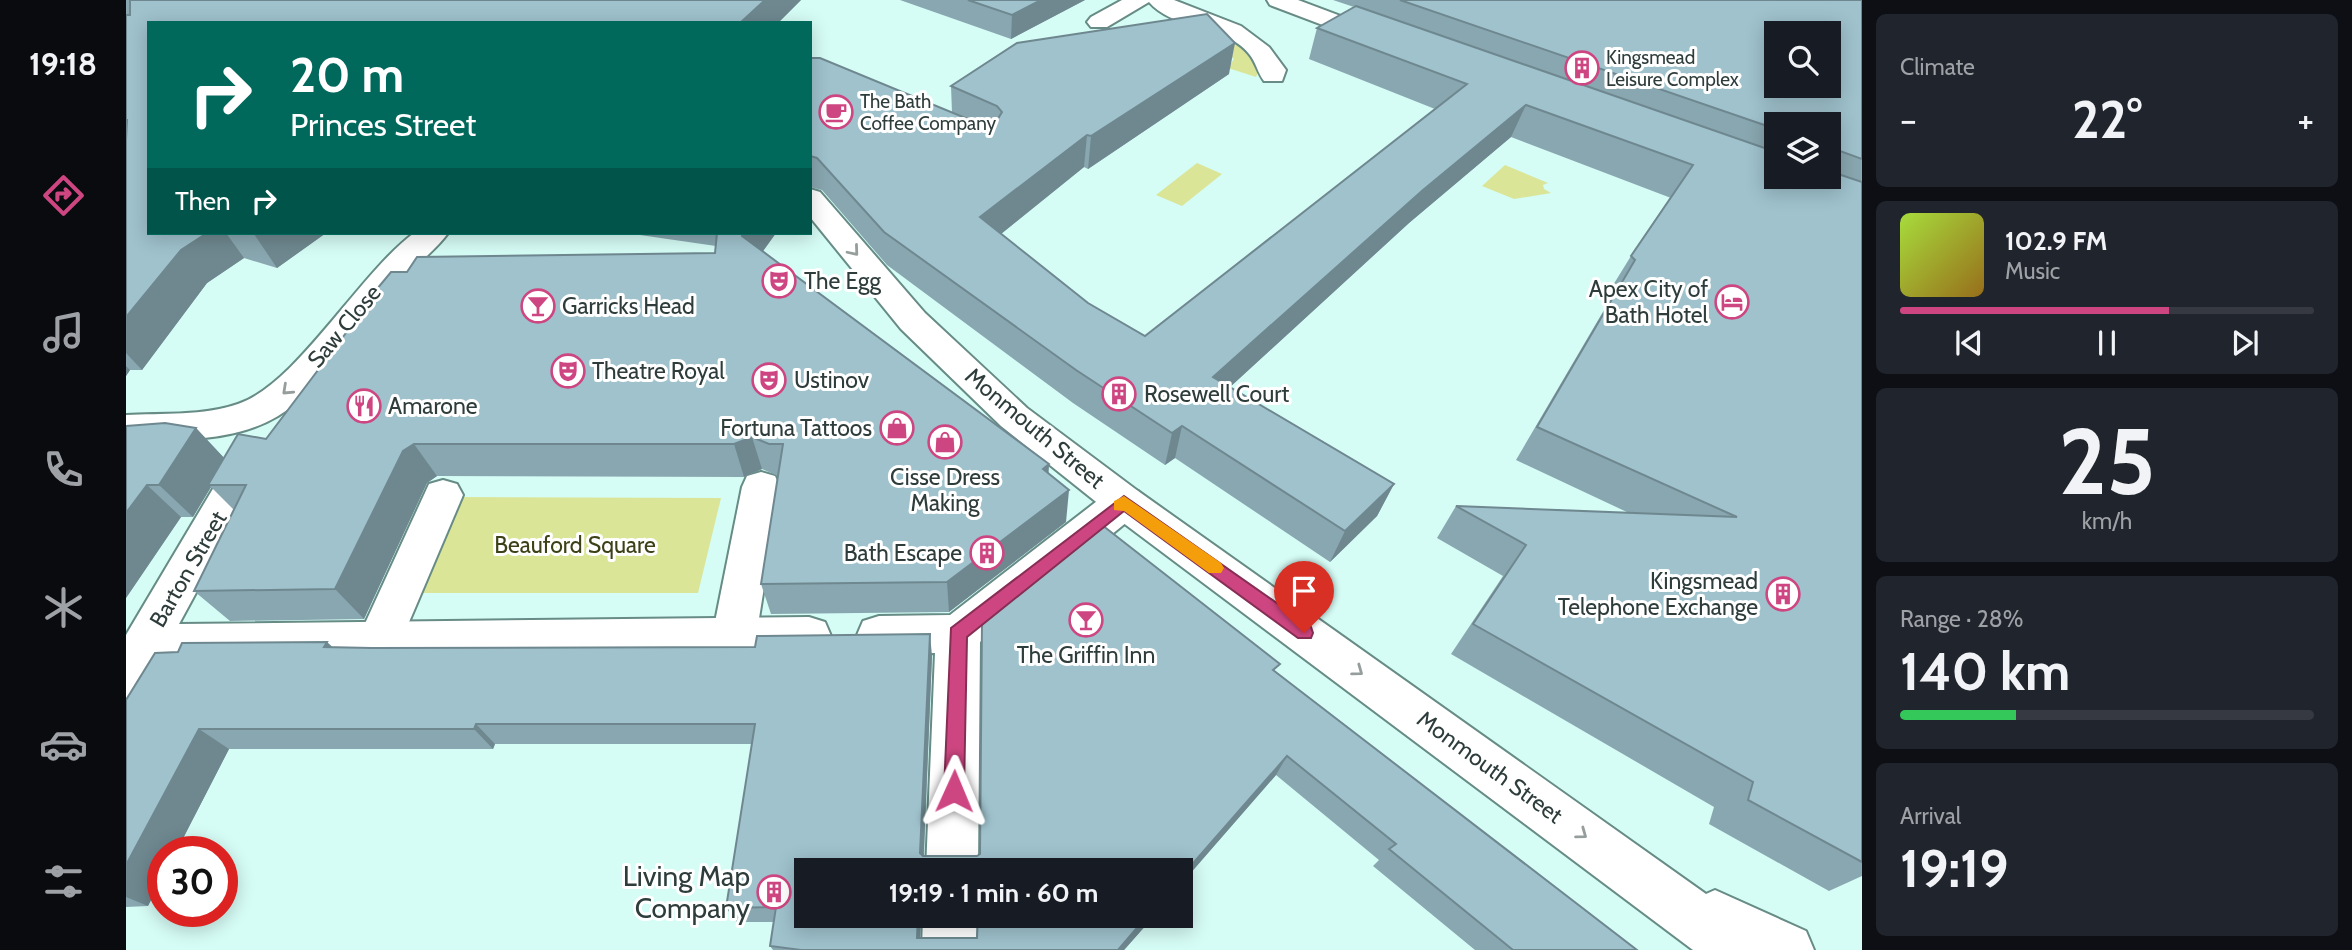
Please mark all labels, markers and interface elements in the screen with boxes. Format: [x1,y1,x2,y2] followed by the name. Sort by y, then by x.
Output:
[1764,21,1841,189] map controls
[1764,21,1841,98] button: search
[29,44,97,83] text: 19:18
[290,45,404,104] text: 20 m
[1606,46,1739,91] place label: Kingsmead Leisure Complex
[175,49,266,140] icon: right
[1563,49,1601,87] building icon: Kingsmead Leisure Complex
[1900,53,1975,81] text: Climate
[2072,88,2142,151] text: 22°
[860,90,997,135] place label: The Bath Coffee Company
[817,93,855,131] cafe icon: The Bath Coffee Company
[1900,96,1917,143] text: −
[2297,96,2314,143] text: +
[290,105,476,144] text: Princes Street
[1764,112,1841,189] button: layers
[39,171,88,220] icon: directions
[245,182,283,220] icon: right
[175,185,231,217] text: Then
[2005,225,2107,257] text: 102.9 FM
[846,242,858,255] one-way arrow
[2005,257,2060,285] text: Music
[760,262,798,300] theatre icon: The Egg
[804,267,881,295] place label: The Egg
[1589,275,1709,329] place label: Apex City of Bath Hotel
[301,279,387,373] street label: Saw Close
[1713,283,1751,321] hotel icon: Apex City of Bath Hotel
[519,287,557,325] bar icon: Garricks Head
[562,292,695,320] place label: Garricks Head
[39,308,88,357] icon: music
[1950,324,1988,362] icon: previous
[2088,324,2126,362] icon: pause
[2226,324,2264,362] icon: next
[549,352,587,390] theatre icon: Theatre Royal
[592,357,725,385] place label: Theatre Royal
[750,361,788,399] theatre icon: Ustinov
[960,362,1111,495] street label: Monmouth Street
[794,366,870,394] place label: Ustinov
[1100,375,1138,413] building icon: Rosewell Court
[1144,380,1290,408] place label: Rosewell Court
[282,382,295,395] one-way arrow
[345,387,383,425] restaurant icon: Amarone
[388,392,478,420] place label: Amarone
[2058,406,2156,517] text: 25
[878,409,916,447] shop icon: Fortuna Tattoos
[720,414,872,442] place label: Fortuna Tattoos
[926,423,964,461] shop icon: Cisse Dress Making
[39,445,88,494] icon: phone
[890,463,1000,517] place label: Cisse Dress Making
[144,506,233,632] street label: Barton Street
[2082,507,2132,535] text: km/h
[494,531,656,559] park label: Beauford Square
[968,534,1006,572] building icon: Bath Escape
[844,539,962,567] place label: Bath Escape
[1274,561,1334,633] pin
[1558,567,1758,621] place label: Kingsmead Telephone Exchange
[1285,572,1323,610] icon: arrive
[1764,575,1802,613] building icon: Kingsmead Telephone Exchange
[39,583,88,632] icon: climate
[1067,601,1105,639] bar icon: The Griffin Inn
[1900,605,2023,633] text: Range · 28%
[1900,640,2070,703] text: 140 km
[1017,641,1155,669] place label: The Griffin Inn
[1350,663,1363,676] one-way arrow
[1412,705,1569,829] street label: Monmouth Street
[39,720,88,769] icon: car
[917,754,991,828] position arrow
[1900,802,1961,830] text: Arrival
[1574,825,1587,838] one-way arrow
[147,836,238,927] speed limit sign: 30
[1900,837,2008,900] text: 19:19
[39,857,88,906] icon: filters
[623,859,750,925] place label: Living Map Company
[755,873,793,911] building icon: Living Map Company
[889,877,1098,909] text: 19:19 · 1 min · 60 m

